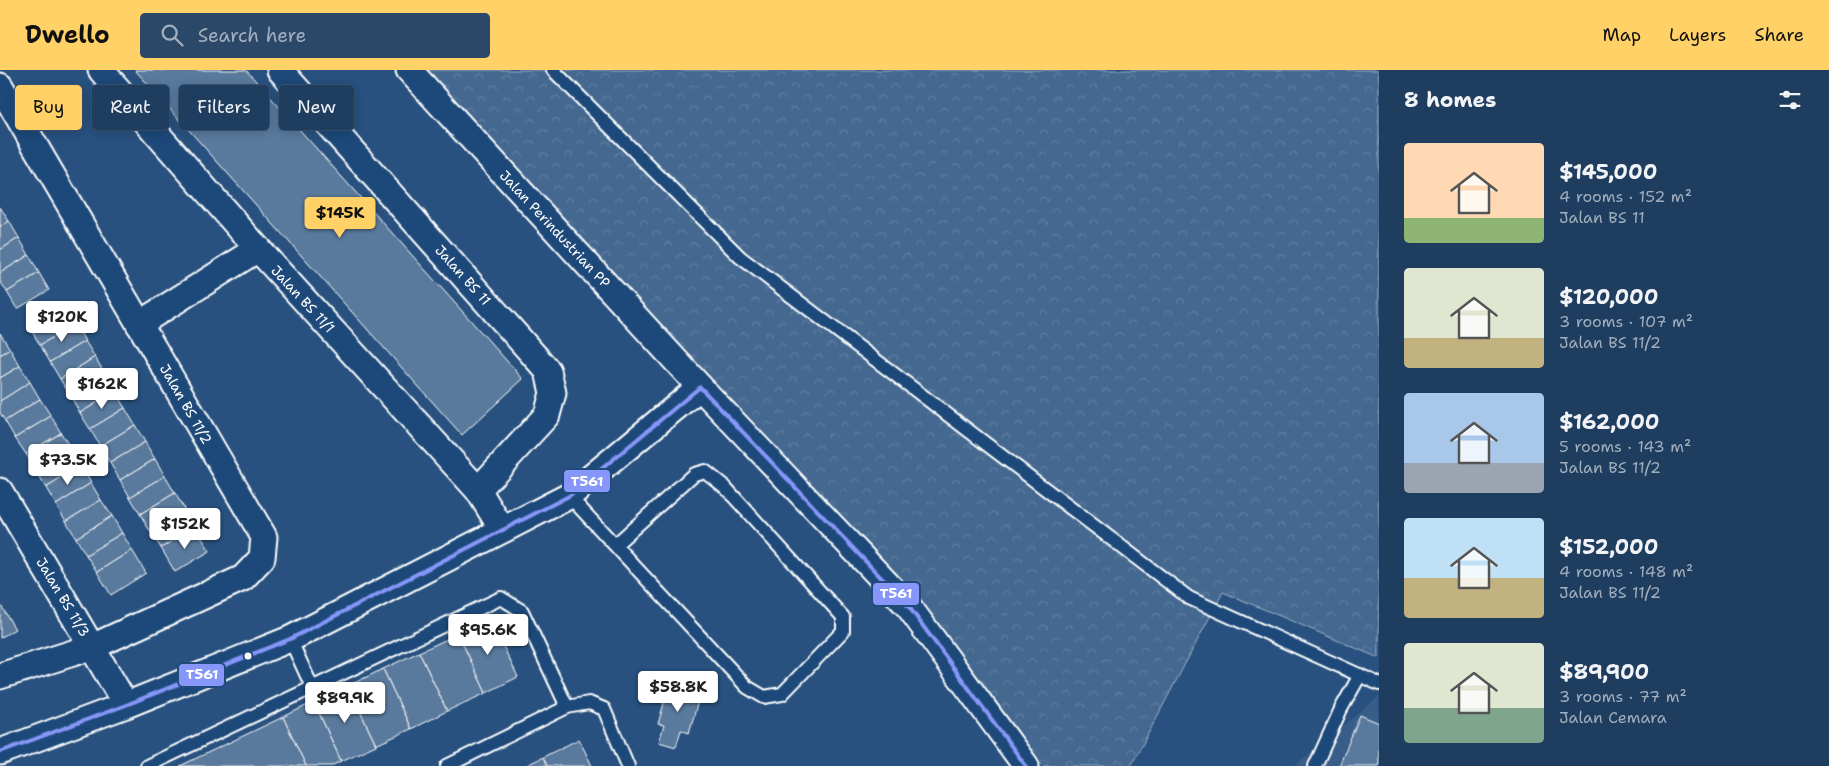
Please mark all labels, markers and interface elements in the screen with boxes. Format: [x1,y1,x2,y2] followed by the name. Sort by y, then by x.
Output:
[140,13,490,58] search box
[25,19,110,51] text: Dwello
[158,21,186,49] icon: search
[198,23,306,48] text: Search here
[1603,23,1641,47] text: Map
[1669,23,1726,47] text: Layers
[1754,23,1804,47] text: Share
[15,85,82,130] chip: Buy
[92,85,169,130] chip: Rent
[179,85,269,130] chip: Filters
[279,85,354,130] chip: New
[1404,86,1496,114] text: 8 homes
[1776,86,1804,114] icon: filters
[1559,158,1657,186] text: $145,000
[1444,163,1504,223] icon: home
[496,166,614,292] street label: Jalan Perindustrian PP
[1559,186,1692,207] text: 4 rooms · 152 m²
[305,196,375,239] pin: $145K
[316,202,364,223] text: $145K
[1559,207,1645,228] text: Jalan BS 11
[431,241,495,309] street label: Jalan BS 11
[267,262,339,336] street label: Jalan BS 11/1
[1559,283,1658,311] text: $120,000
[1444,288,1504,348] icon: home
[27,300,97,343] pin: $120K
[37,306,87,327] text: $120K
[1559,311,1693,332] text: 3 rooms · 107 m²
[1559,332,1661,353] text: Jalan BS 11/2
[156,361,216,447] street label: Jalan BS 11/2
[67,368,137,410] pin: $162K
[77,373,127,394] text: $162K
[1559,408,1660,436] text: $162,000
[1444,413,1504,473] icon: home
[1559,436,1691,457] text: 5 rooms · 143 m²
[27,444,109,486] pin: $73.5K
[39,449,97,470] text: $73.5K
[1559,457,1661,478] text: Jalan BS 11/2
[563,469,611,493] line badge: T561
[571,472,603,490] text: T561
[150,508,220,550] pin: $152K
[160,513,210,534] text: $152K
[1559,533,1658,561] text: $152,000
[1444,538,1504,598] icon: home
[32,554,94,640] street label: Jalan BS 11/3
[1559,561,1693,582] text: 4 rooms · 148 m²
[872,582,920,606] line badge: T561
[1559,582,1661,603] text: Jalan BS 11/2
[880,584,912,602] text: T561
[447,614,529,656] pin: $95.6K
[459,619,517,640] text: $95.6K
[243,651,253,661] unlabelled marker
[1559,658,1649,686] text: $89,900
[178,663,225,687] line badge: T561
[1444,663,1504,723] icon: home
[186,665,218,683] text: T561
[637,670,719,713] pin: $58.8K
[649,676,707,697] text: $58.8K
[304,682,386,724] pin: $89.9K
[1559,686,1687,707] text: 3 rooms · 77 m²
[316,687,374,708] text: $89.9K
[1559,707,1667,728] text: Jalan Cemara

